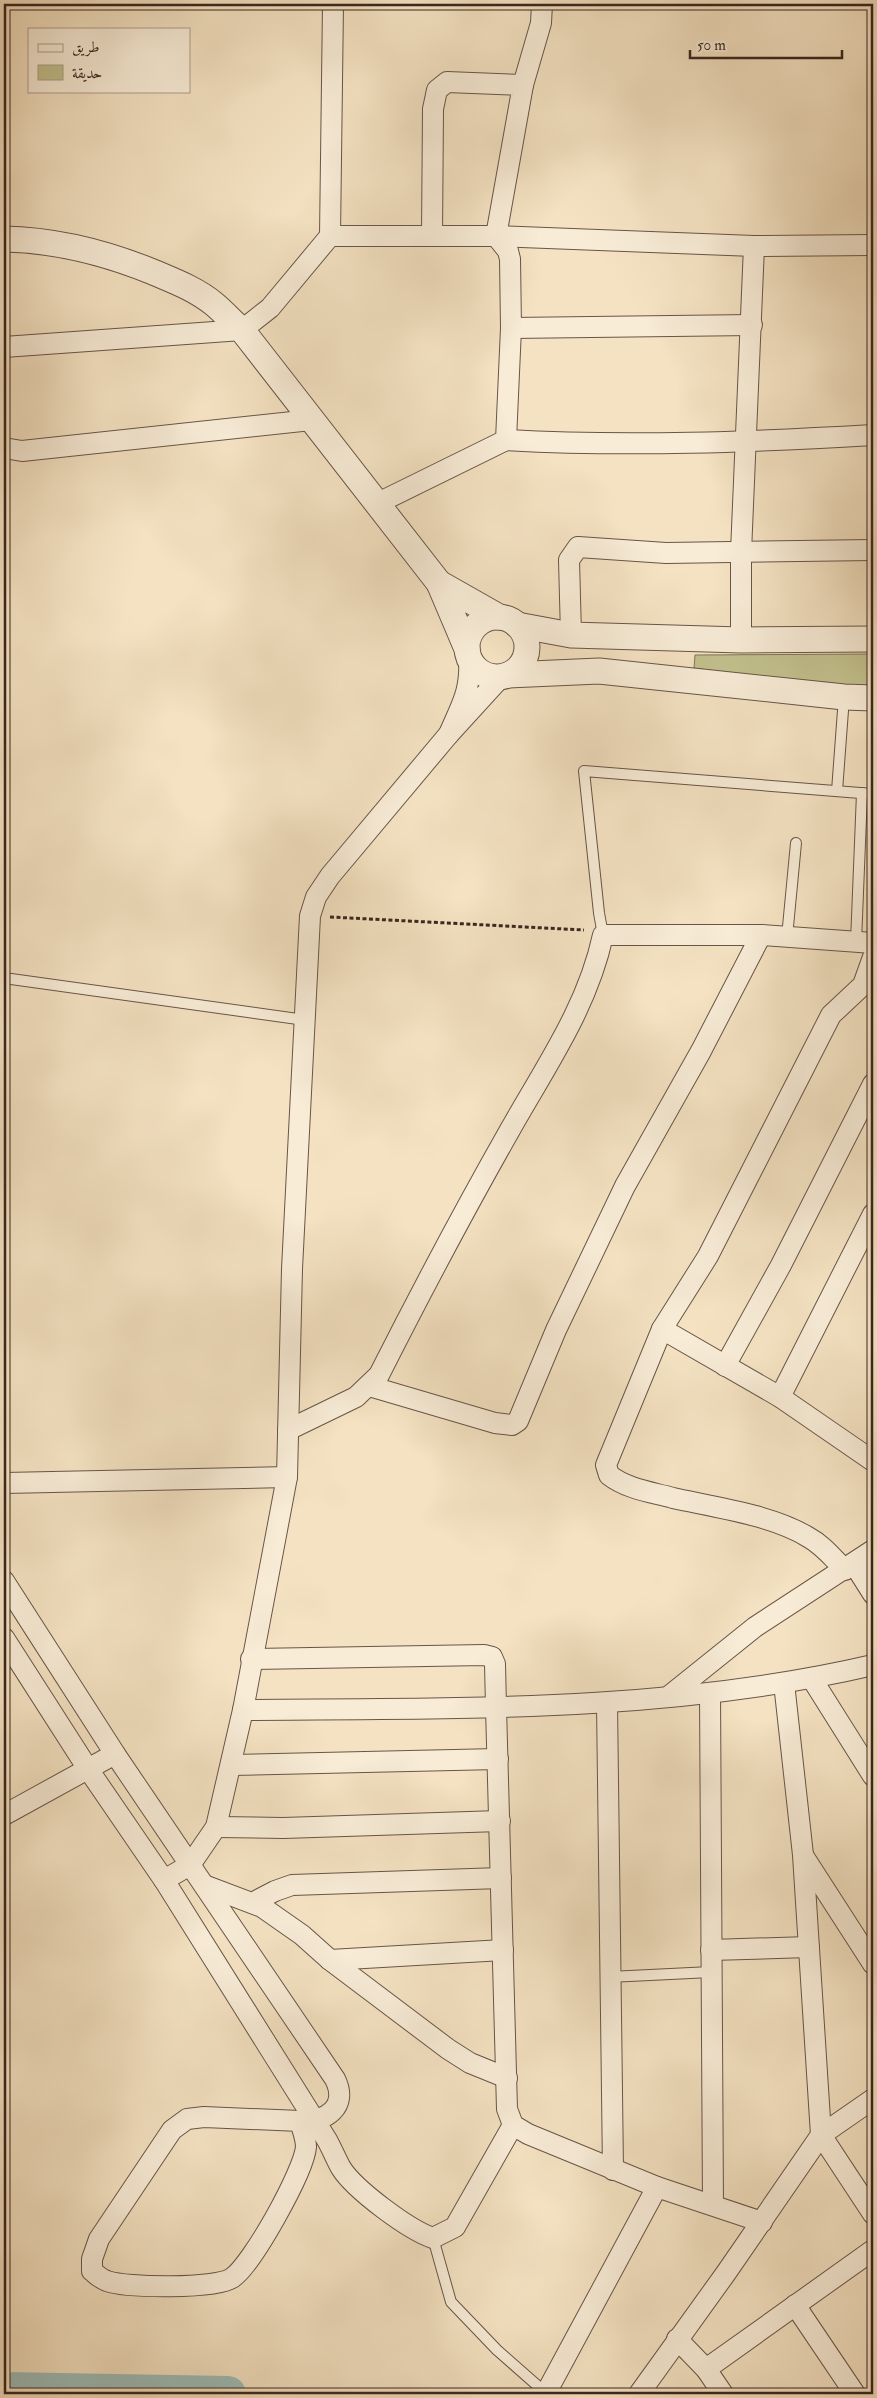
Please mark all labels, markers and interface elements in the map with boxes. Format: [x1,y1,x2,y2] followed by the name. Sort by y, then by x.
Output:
[28,28,190,92] legend
[690,28,842,60] scale bar
[697,36,726,55] text: 50 m
[72,38,99,57] text: طريق
[72,64,102,83] text: حديقة

